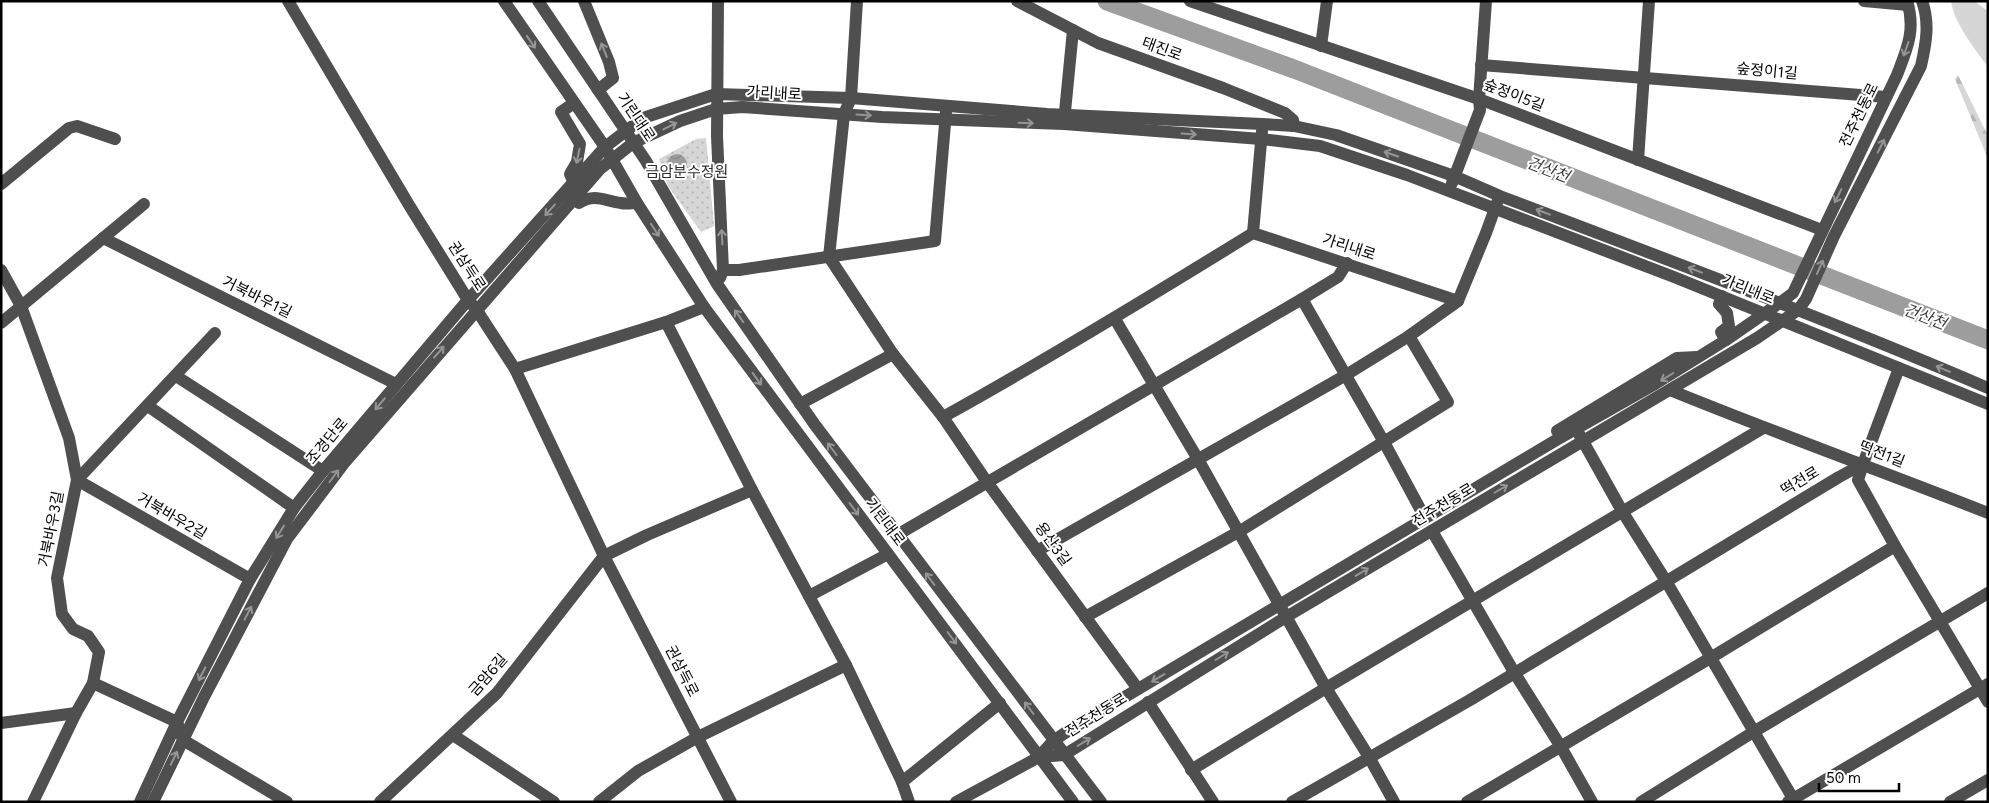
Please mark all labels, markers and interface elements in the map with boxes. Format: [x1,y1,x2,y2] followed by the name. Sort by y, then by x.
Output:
[1139,33,1185,65] street label: 태진로
[526,35,536,49] one-way arrow
[1901,41,1910,56] one-way arrow
[599,43,609,58] one-way arrow
[1736,59,1798,83] street label: 숲정이1길
[1481,75,1547,115] street label: 숲정이5길
[1836,80,1882,150] street label: 전주천동로
[746,83,802,103] street label: 가리내로
[613,89,659,145] street label: 기린대로
[856,111,872,120] one-way arrow
[1018,118,1034,127] one-way arrow
[662,121,677,130] one-way arrow
[1180,129,1196,139] one-way arrow
[1877,139,1886,154] one-way arrow
[572,147,582,163] one-way arrow
[1384,149,1399,158] one-way arrow
[1524,153,1574,187] water label: 건산천
[646,163,728,181] park label: 금암분수정원
[1833,188,1842,203] one-way arrow
[544,203,556,216] one-way arrow
[1536,207,1551,216] one-way arrow
[650,223,660,237] one-way arrow
[717,229,726,245] one-way arrow
[1320,230,1378,264] street label: 가리내로
[444,238,490,294] street label: 권삼득로
[1815,260,1825,275] one-way arrow
[1687,264,1702,273] one-way arrow
[1719,270,1777,308] street label: 가리내로
[219,272,295,322] street label: 거북바우1길
[1901,300,1951,334] water label: 건산천
[734,309,744,323] one-way arrow
[434,346,445,359] one-way arrow
[1936,363,1951,373] one-way arrow
[751,372,762,385] one-way arrow
[1660,372,1674,382] one-way arrow
[374,397,385,410] one-way arrow
[302,414,352,468] street label: 조경단로
[1857,437,1907,471] street label: 떡전1길
[827,442,837,456] one-way arrow
[1778,463,1822,499] street label: 떡전로
[329,470,340,483] one-way arrow
[1409,480,1477,530] street label: 전주천동로
[1494,484,1508,494] one-way arrow
[35,489,67,569] street label: 거북바우3길
[134,489,210,543] street label: 거북바우2길
[861,495,909,549] street label: 기린대로
[849,502,859,516] one-way arrow
[1031,519,1075,569] street label: 용산3길
[274,524,284,538] one-way arrow
[1354,567,1368,577] one-way arrow
[925,572,935,586] one-way arrow
[244,606,253,621] one-way arrow
[946,631,957,644] one-way arrow
[661,642,703,700] street label: 권삼득로
[465,650,511,700] street label: 금암6길
[1215,651,1229,661] one-way arrow
[197,666,206,681] one-way arrow
[1151,673,1165,683] one-way arrow
[1062,689,1130,741] street label: 전주천동로
[1023,702,1034,715] one-way arrow
[1077,737,1091,747] one-way arrow
[170,751,179,766] one-way arrow
[1819,760,1899,792] scale bar
[1826,769,1861,787] text: 50 m

